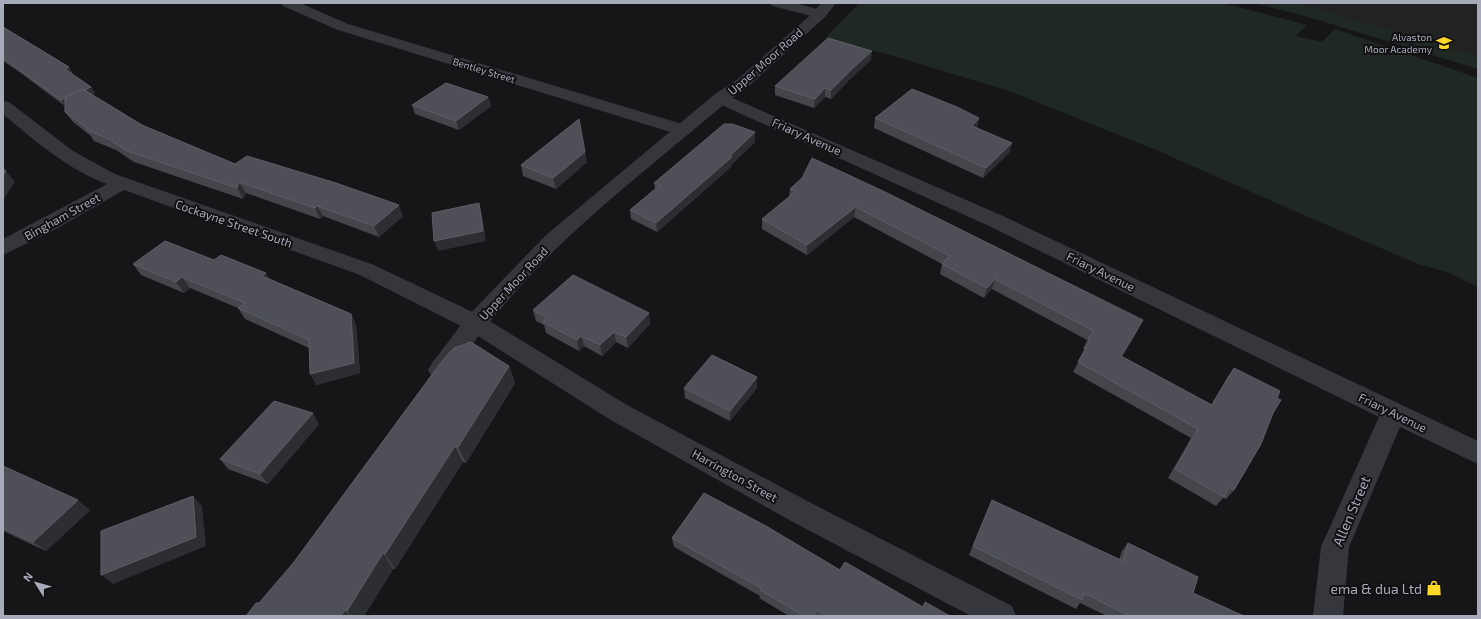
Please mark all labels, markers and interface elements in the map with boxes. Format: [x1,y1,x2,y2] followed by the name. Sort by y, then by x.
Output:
[725,25,805,97] street label: Upper Moor Road
[1364,31,1433,55] place label: Alvaston Moor Academy
[1435,34,1453,52] school or university icon: Alvaston Moor Academy
[451,55,517,85] street label: Bentley Street
[770,115,844,157] street label: Friary Avenue
[22,189,103,243] street label: Bingham Street
[174,196,294,250] street label: Cockayne Street South
[476,244,550,322] street label: Upper Moor Road
[1065,248,1137,294] street label: Friary Avenue
[1357,389,1429,435] street label: Friary Avenue
[690,446,780,504] street label: Harrington Street
[1329,473,1373,549] street label: Allen Street
[16,563,56,603] north arrow
[20,570,35,584] text: N
[1425,579,1443,597] shop icon: ema & dua Ltd
[1330,580,1422,597] place label: ema & dua Ltd

